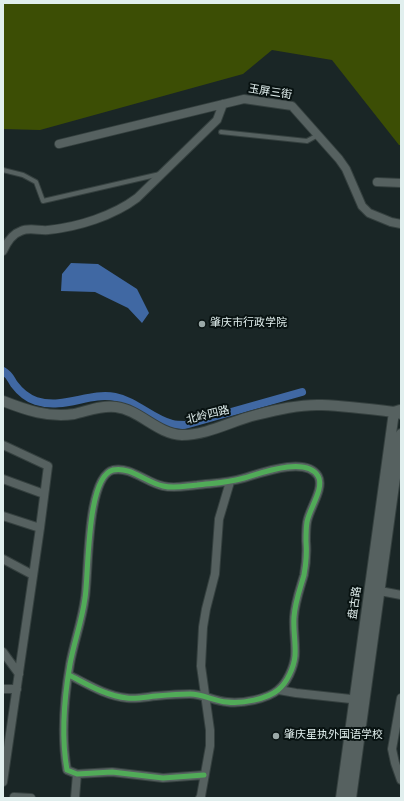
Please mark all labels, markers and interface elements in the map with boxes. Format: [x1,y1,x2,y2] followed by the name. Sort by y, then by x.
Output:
[247,83,293,103] street label: 玉屏三街
[210,317,287,331] place label: 肇庆市行政学院
[197,319,207,329] marker: 肇庆市行政学院
[185,404,231,428] street label: 北岭四路
[347,586,365,620] street label: 盘古路
[284,729,383,743] place label: 肇庆星执外国语学校
[271,731,281,741] marker: 肇庆星执外国语学校

